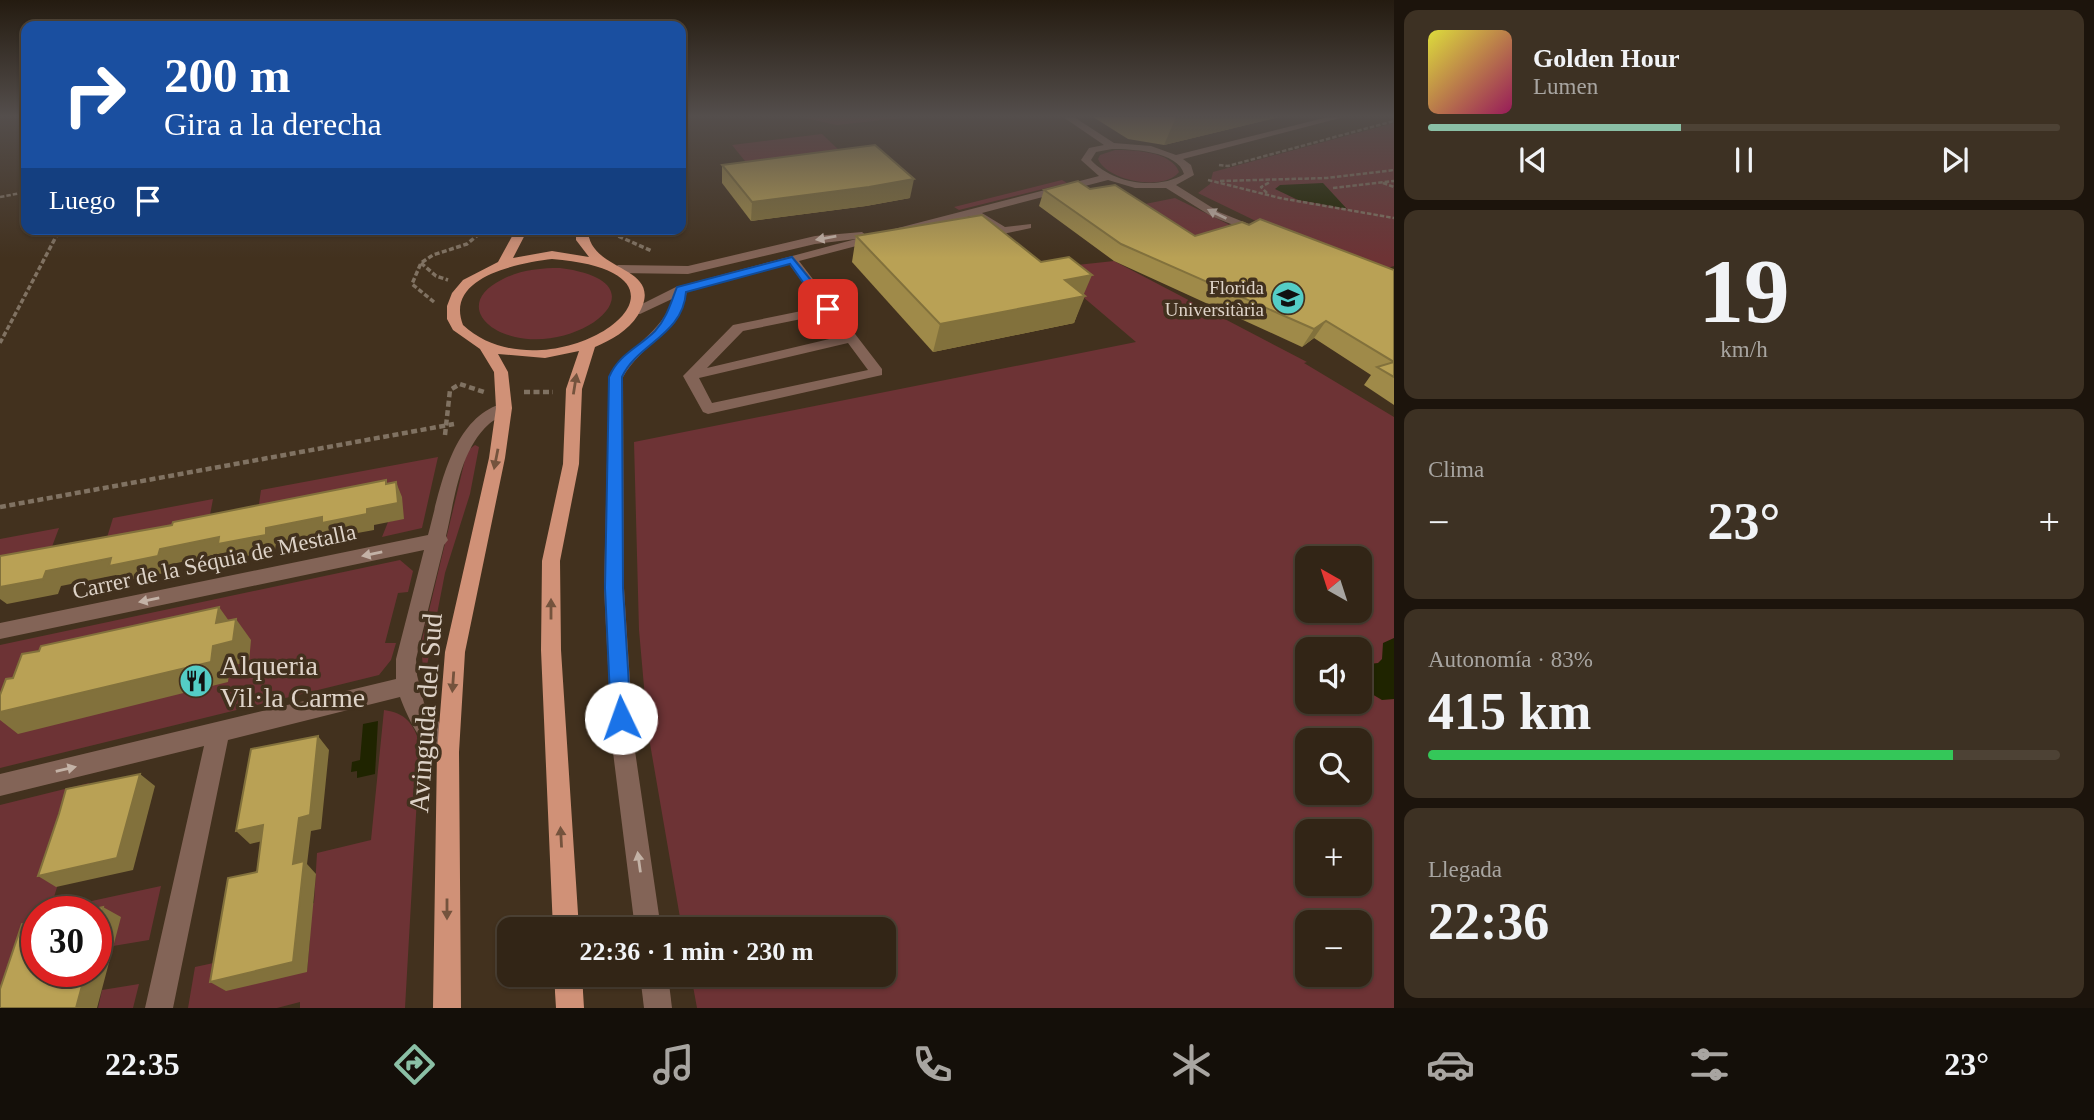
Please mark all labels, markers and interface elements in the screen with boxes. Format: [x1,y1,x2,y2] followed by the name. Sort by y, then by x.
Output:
[1533,44,1680,73] text: Golden Hour
[164,48,291,103] text: 200 m
[49,49,140,140] icon: right
[1533,74,1598,99] text: Lumen
[164,106,382,142] text: Gira a la derecha
[1514,141,1552,179] icon: previous
[1725,141,1763,179] icon: pause
[1936,141,1974,179] icon: next
[129,182,167,220] icon: arrive
[49,186,115,215] text: Luego
[1207,208,1227,220] one-way arrow
[815,233,837,244] one-way arrow
[1699,241,1790,342] text: 19
[1165,277,1265,320] place label: Florida Universitària
[798,279,858,339] pin
[1269,279,1307,317] school or university icon: Florida Universitària
[809,290,847,328] icon: arrive
[1720,337,1768,362] text: km/h
[570,373,581,395] one-way arrow
[490,448,501,470] one-way arrow
[1428,457,1484,482] text: Clima
[1708,493,1780,550] text: 23°
[1428,501,1449,543] text: −
[2039,501,2060,543] text: +
[70,519,358,604] street label: Carrer de la Séquia de Mestalla
[1295,546,1372,623] north arrow
[1295,546,1372,987] map controls
[361,548,383,559] one-way arrow
[138,595,160,606] one-way arrow
[545,598,557,620] one-way arrow
[403,612,448,814] street label: Avinguda del Sud
[1295,637,1372,714] button: sound
[1428,647,1593,672] text: Autonomía · 83%
[220,650,365,713] place label: Alqueria Vil·la Carme
[177,662,215,700] restaurant icon: Alqueria Vil·la Carme
[447,671,458,693] one-way arrow
[584,681,658,755] position arrow
[1428,683,1591,740] text: 415 km
[1295,728,1372,805] button: search
[55,763,77,774] one-way arrow
[1295,819,1372,896] button: +
[555,825,566,847] one-way arrow
[633,850,644,872] one-way arrow
[1428,857,1502,882] text: Llegada
[1428,893,1549,950] text: 22:36
[21,896,112,987] speed limit sign: 30
[441,898,453,920] one-way arrow
[1295,910,1372,987] button: −
[580,937,814,966] text: 22:36 · 1 min · 230 m
[390,1040,439,1089] icon: directions
[649,1040,698,1089] icon: music
[908,1040,957,1089] icon: phone
[1167,1040,1216,1089] icon: climate
[1426,1040,1475,1089] icon: car
[1685,1040,1734,1089] icon: filters
[105,1046,180,1082] text: 22:35
[1944,1046,1989,1082] text: 23°

